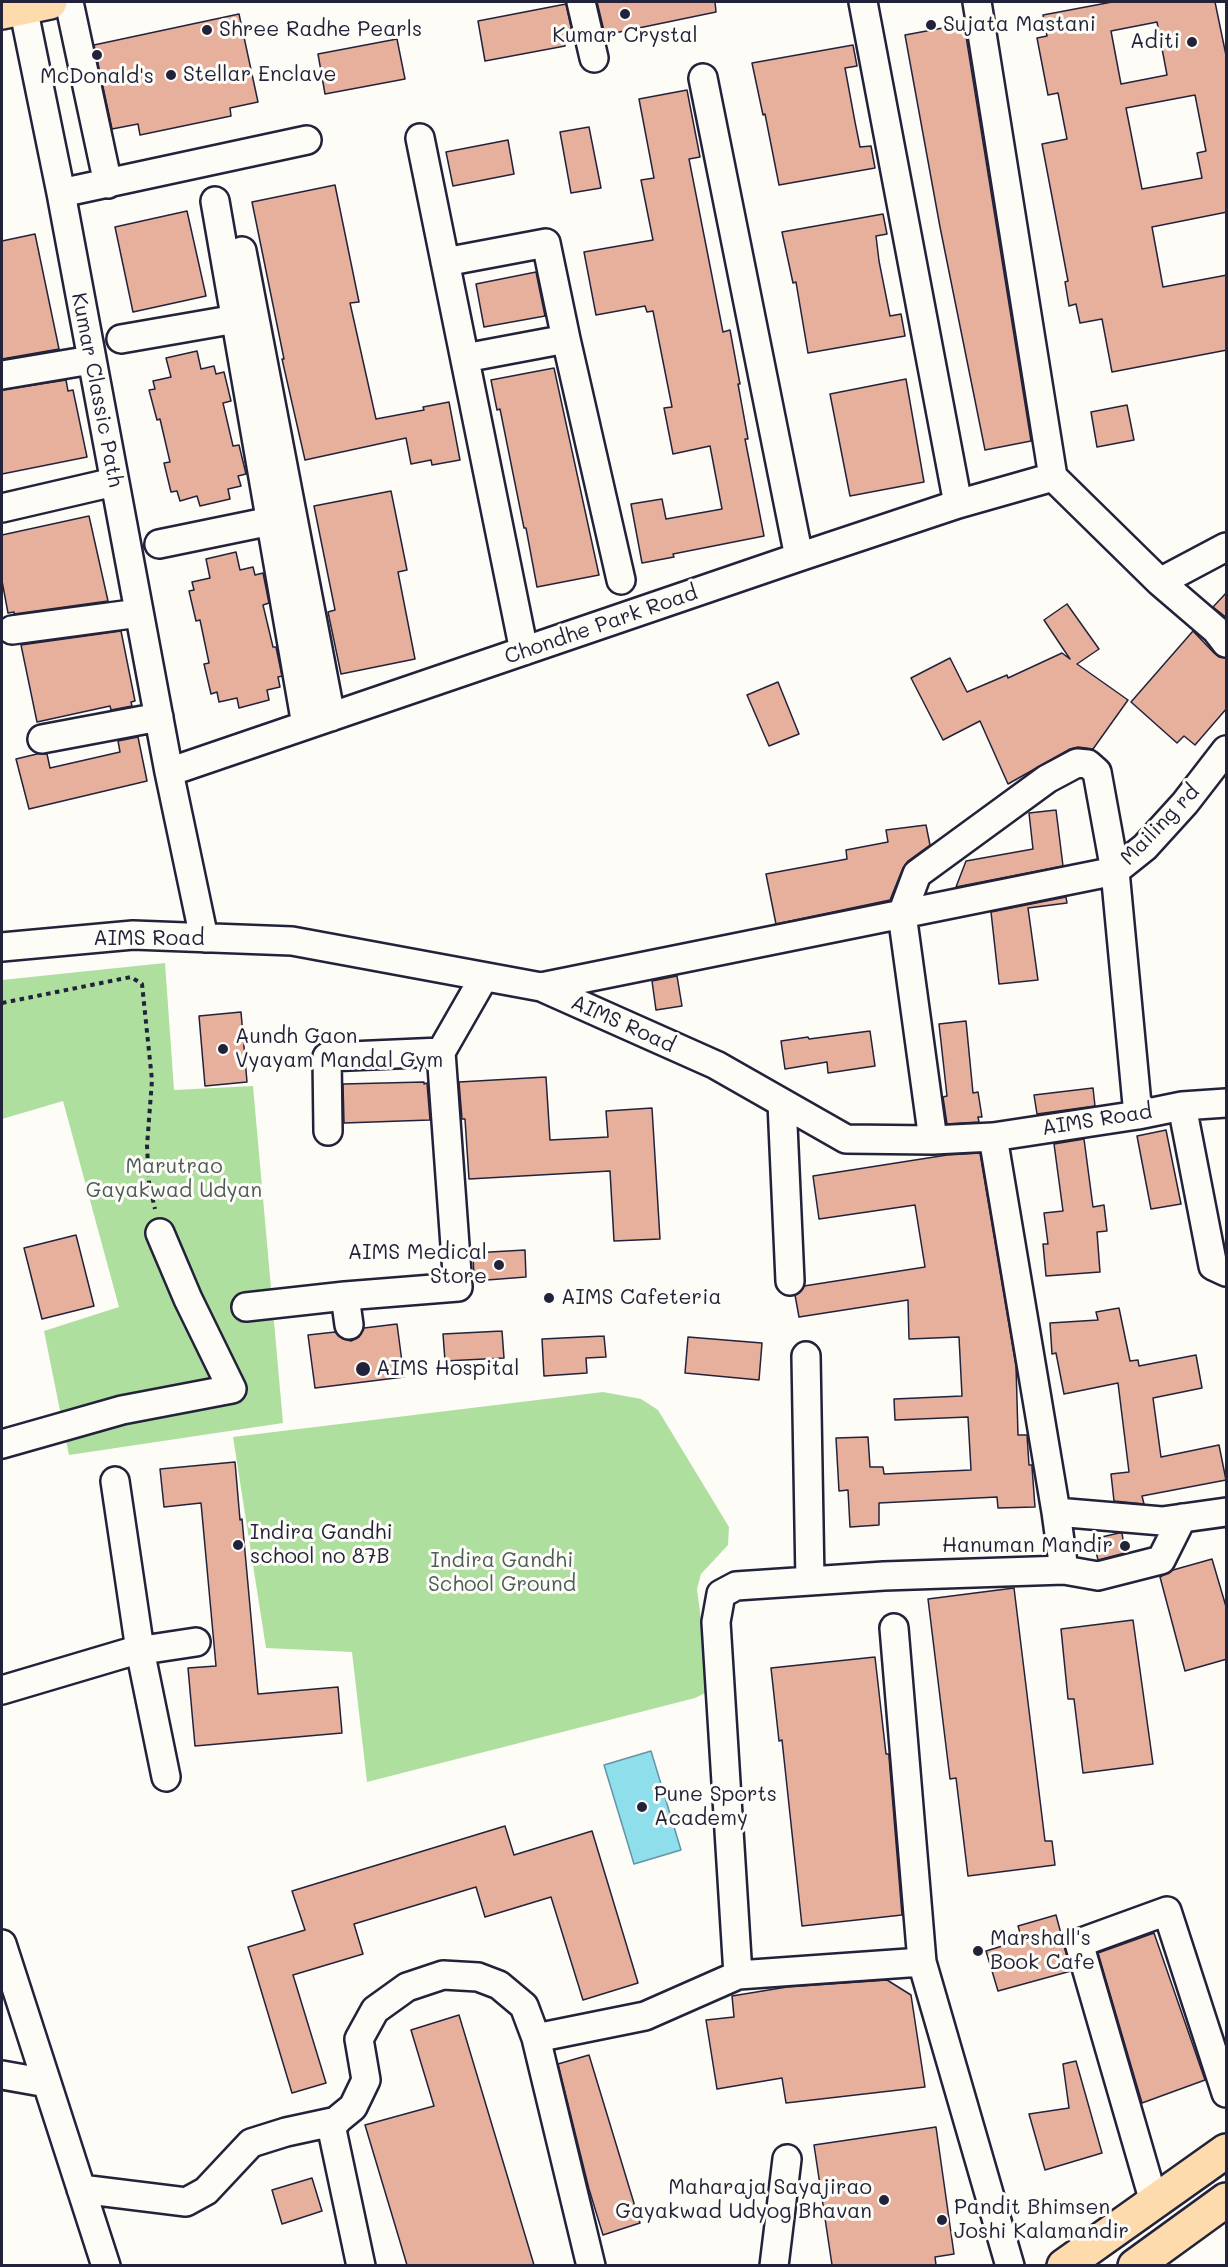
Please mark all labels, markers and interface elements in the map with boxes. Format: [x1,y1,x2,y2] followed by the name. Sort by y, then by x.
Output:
[618,7,632,21] marker: Kumar Crystal
[943,12,1096,38] place label: Sujata Mastani
[219,17,422,43] place label: Shree Radhe Pearls
[924,18,938,32] marker: Sujata Mastani
[200,23,214,37] marker: Shree Radhe Pearls
[552,23,698,49] place label: Kumar Crystal
[1130,29,1180,55] place label: Aditi
[1185,35,1199,49] marker: Aditi
[90,48,104,62] marker: McDonald's
[183,62,336,88] place label: Stellar Enclave
[40,64,154,90] place label: McDonald's
[164,68,178,82] marker: Stellar Enclave
[66,291,128,489] street label: Kumar Classic Path
[501,580,701,670] street label: Chondhe Park Road
[1115,779,1205,871] street label: Mailing rd
[93,926,205,952] street label: AIMS Road
[567,990,679,1058] street label: AIMS Road
[235,1024,443,1074] place label: Aundh Gaon Vyayam Mandal Gym
[216,1042,230,1056] marker: Aundh Gaon Vyayam Mandal Gym
[1040,1099,1154,1141] street label: AIMS Road
[86,1154,262,1204] park label: Marutrao Gayakwad Udyan
[348,1240,487,1290] place label: AIMS Medical Store
[492,1258,506,1272] marker: AIMS Medical Store
[561,1285,722,1311] place label: AIMS Cafeteria
[542,1291,556,1305] marker: AIMS Cafeteria
[376,1356,520,1382] place label: AIMS Hospital
[354,1360,372,1378] marker: AIMS Hospital
[250,1520,393,1570] place label: Indira Gandhi school no 87B
[942,1533,1113,1559] place label: Hanuman Mandir
[231,1538,245,1552] marker: Indira Gandhi school no 87B
[1118,1539,1132,1553] marker: Hanuman Mandir
[428,1548,576,1598] park label: Indira Gandhi School Ground
[654,1782,777,1832] place label: Pune Sports Academy
[635,1800,649,1814] marker: Pune Sports Academy
[990,1926,1095,1976] place label: Marshall's Book Cafe
[971,1944,985,1958] marker: Marshall's Book Cafe
[615,2175,872,2225] place label: Maharaja Sayajirao Gayakwad Udyog Bhavan
[877,2193,891,2207] marker: Maharaja Sayajirao Gayakwad Udyog Bhavan
[954,2195,1129,2245] place label: Pandit Bhimsen Joshi Kalamandir
[935,2213,949,2227] marker: Pandit Bhimsen Joshi Kalamandir

